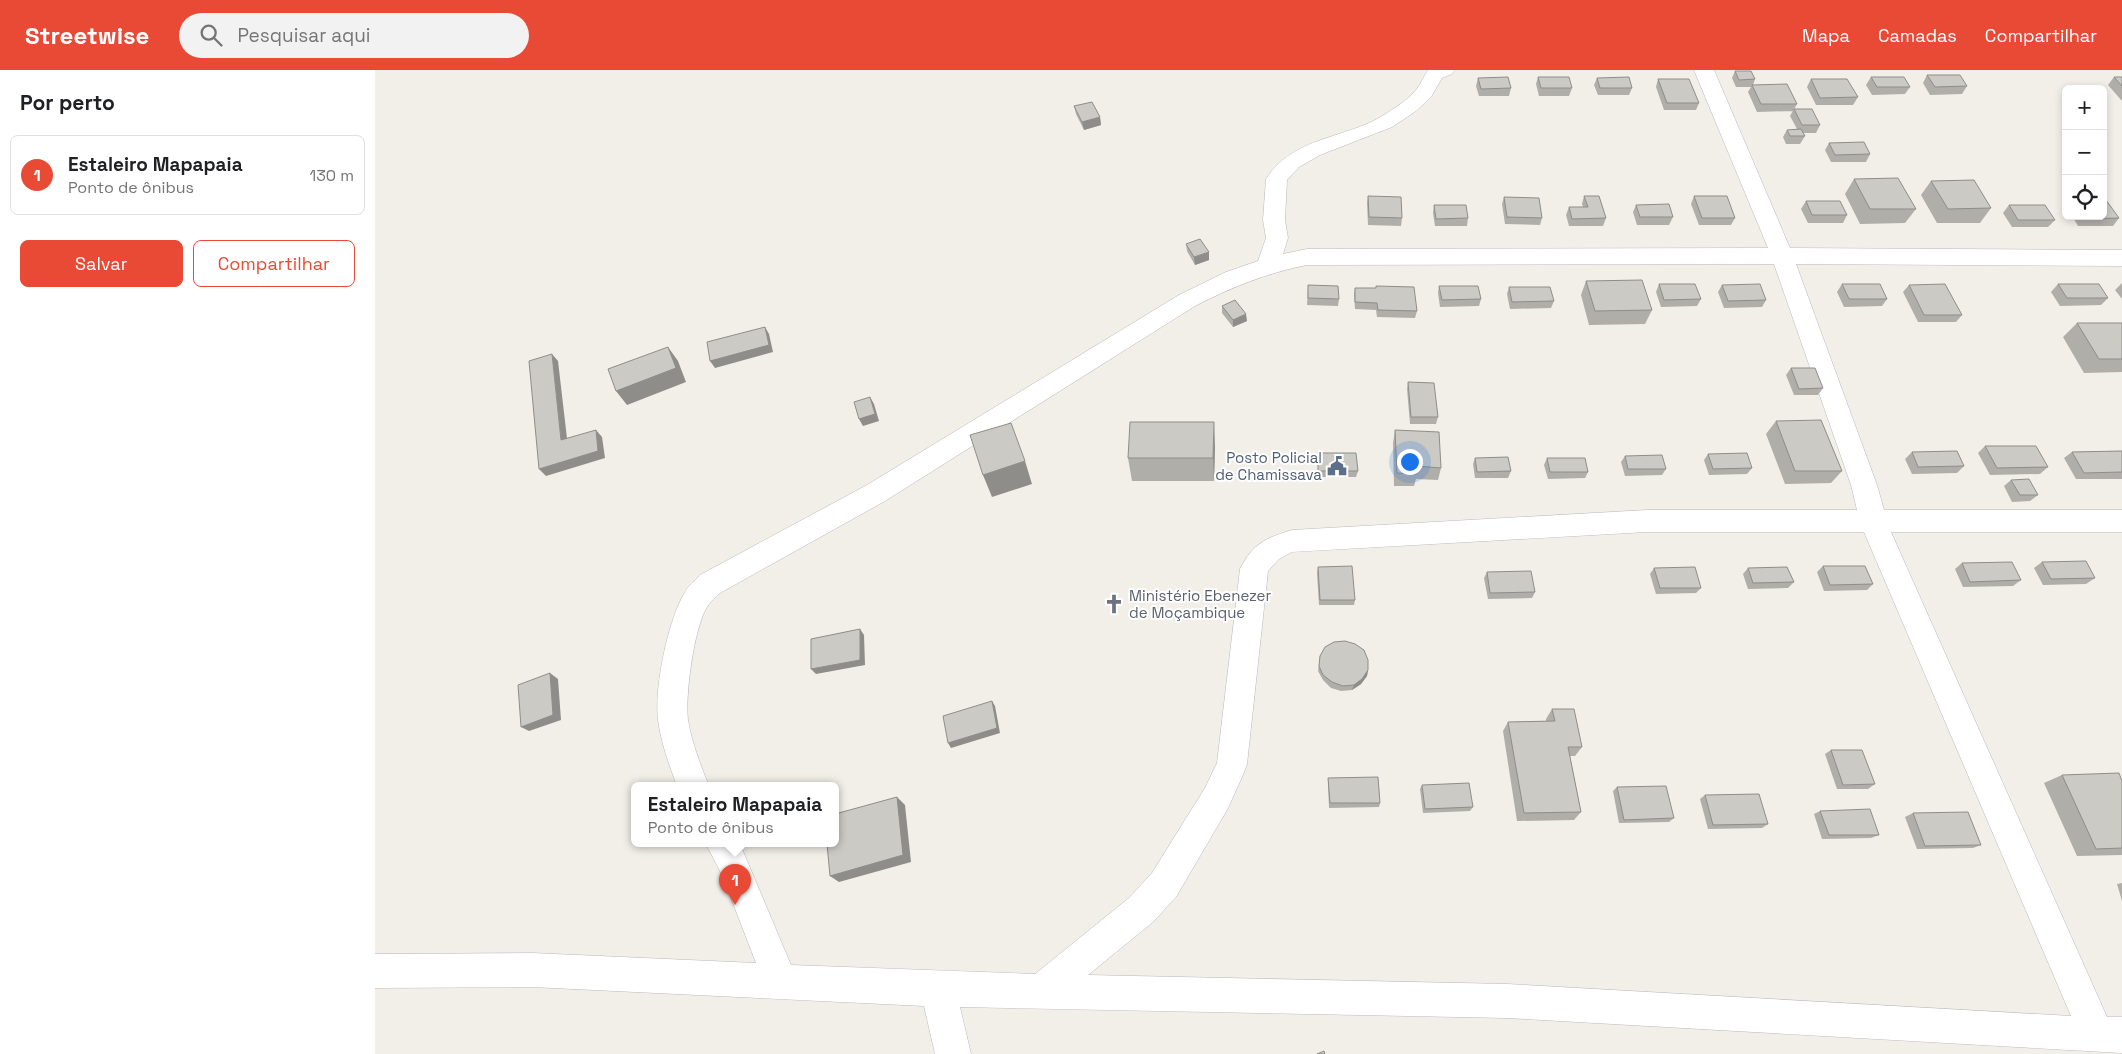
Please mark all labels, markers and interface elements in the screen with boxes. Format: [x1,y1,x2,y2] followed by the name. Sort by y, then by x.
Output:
[179,13,529,58] search box
[25,20,149,51] text: Streetwise
[197,21,225,49] icon: search
[237,23,370,48] text: Pesquisar aqui
[1802,24,1850,47] text: Mapa
[1878,24,1957,47] text: Camadas
[1985,24,2097,47] text: Compartilhar
[2062,85,2107,220] map controls
[2062,85,2107,130] button: +
[20,89,115,116] text: Por perto
[2062,130,2107,175] button: −
[68,152,243,177] text: Estaleiro Mapapaia
[33,165,41,186] text: 1
[310,165,354,186] text: 130 m
[2062,175,2107,220] button: locate
[68,177,194,198] text: Ponto de ônibus
[20,240,183,287] button: Salvar
[193,240,355,287] button: Compartilhar
[1215,448,1322,484] place label: Posto Policial de Chamissava
[1397,449,1423,475] your location
[1326,455,1348,477] public building icon: Posto Policial de Chamissava
[1129,586,1271,622] place label: Ministério Ebenezer de Moçambique
[1103,593,1125,615] church icon: Ministério Ebenezer de Moçambique
[631,782,839,847] popup
[648,792,822,817] text: Estaleiro Mapapaia
[648,817,774,838] text: Ponto de ônibus
[719,864,751,905] pin: 1

